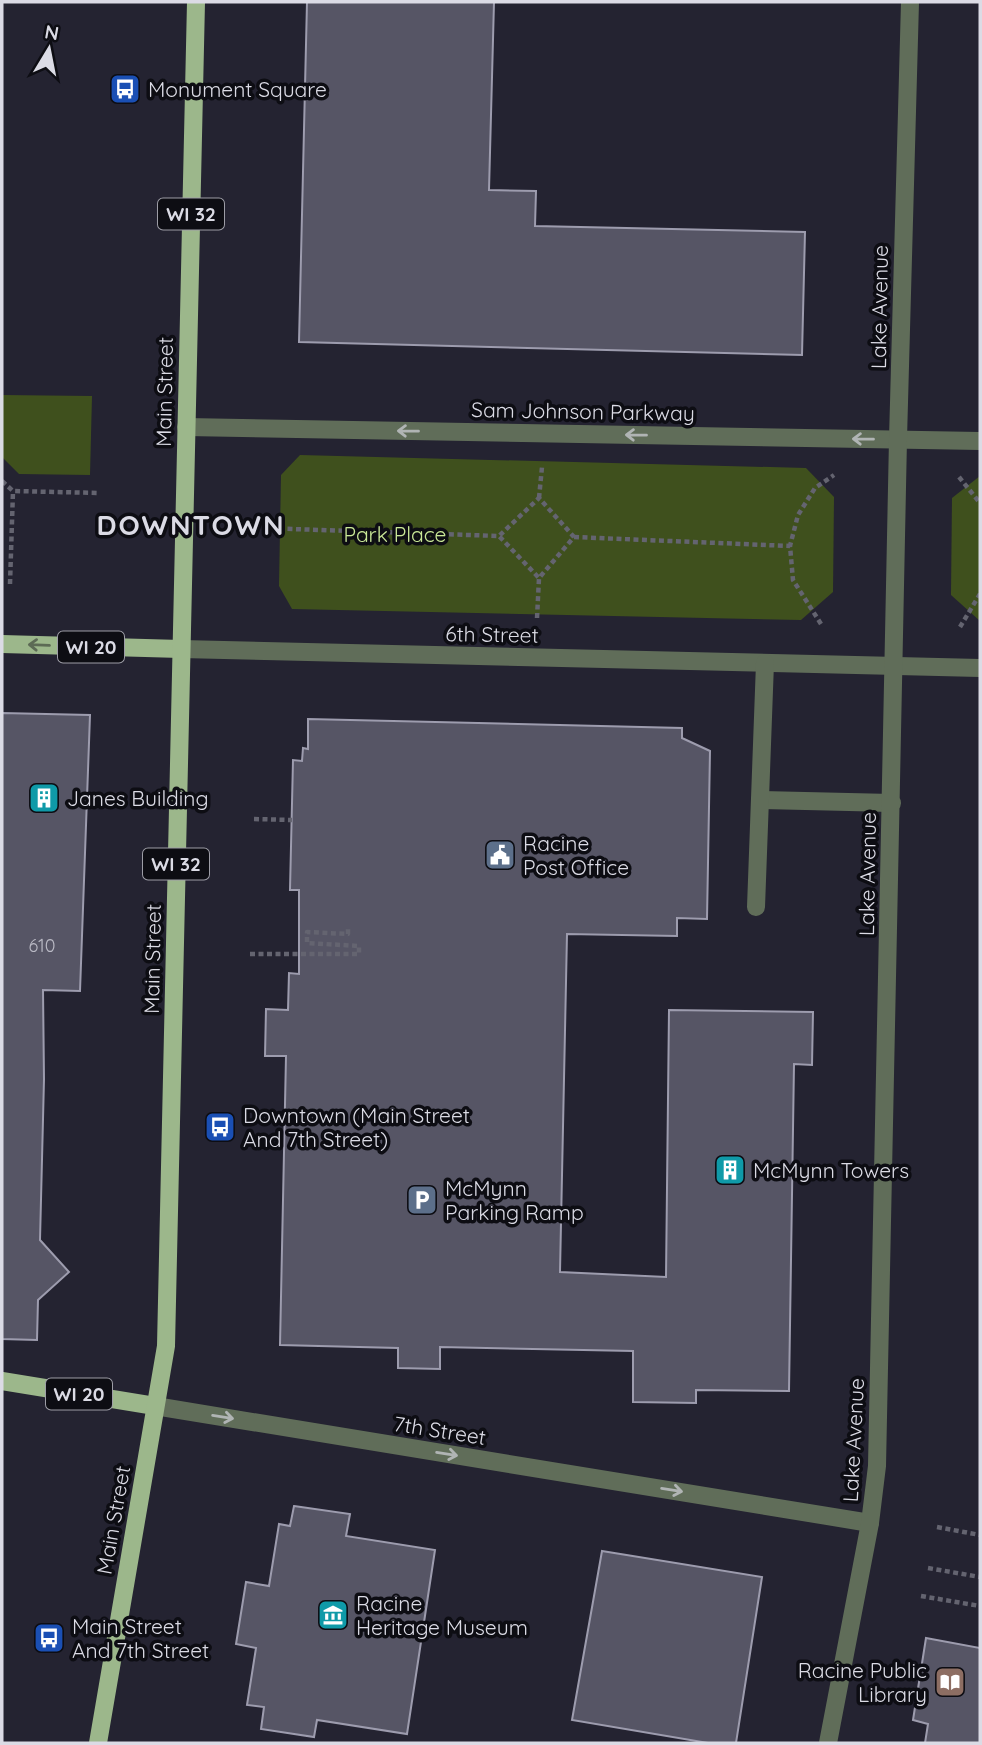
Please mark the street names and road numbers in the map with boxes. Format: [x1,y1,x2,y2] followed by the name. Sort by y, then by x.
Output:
[158,198,224,230] road number: WI 32
[865,245,893,369] street label: Lake Avenue
[150,337,178,447] street label: Main Street
[471,396,695,426] street label: Sam Johnson Parkway
[445,620,539,648] street label: 6th Street
[58,632,124,662] road number: WI 20
[853,812,881,936] street label: Lake Avenue
[143,848,209,880] road number: WI 32
[138,904,166,1014] street label: Main Street
[837,1377,869,1503] street label: Lake Avenue
[46,1378,112,1410] road number: WI 20
[392,1410,488,1450] street label: 7th Street
[91,1464,135,1576] street label: Main Street

